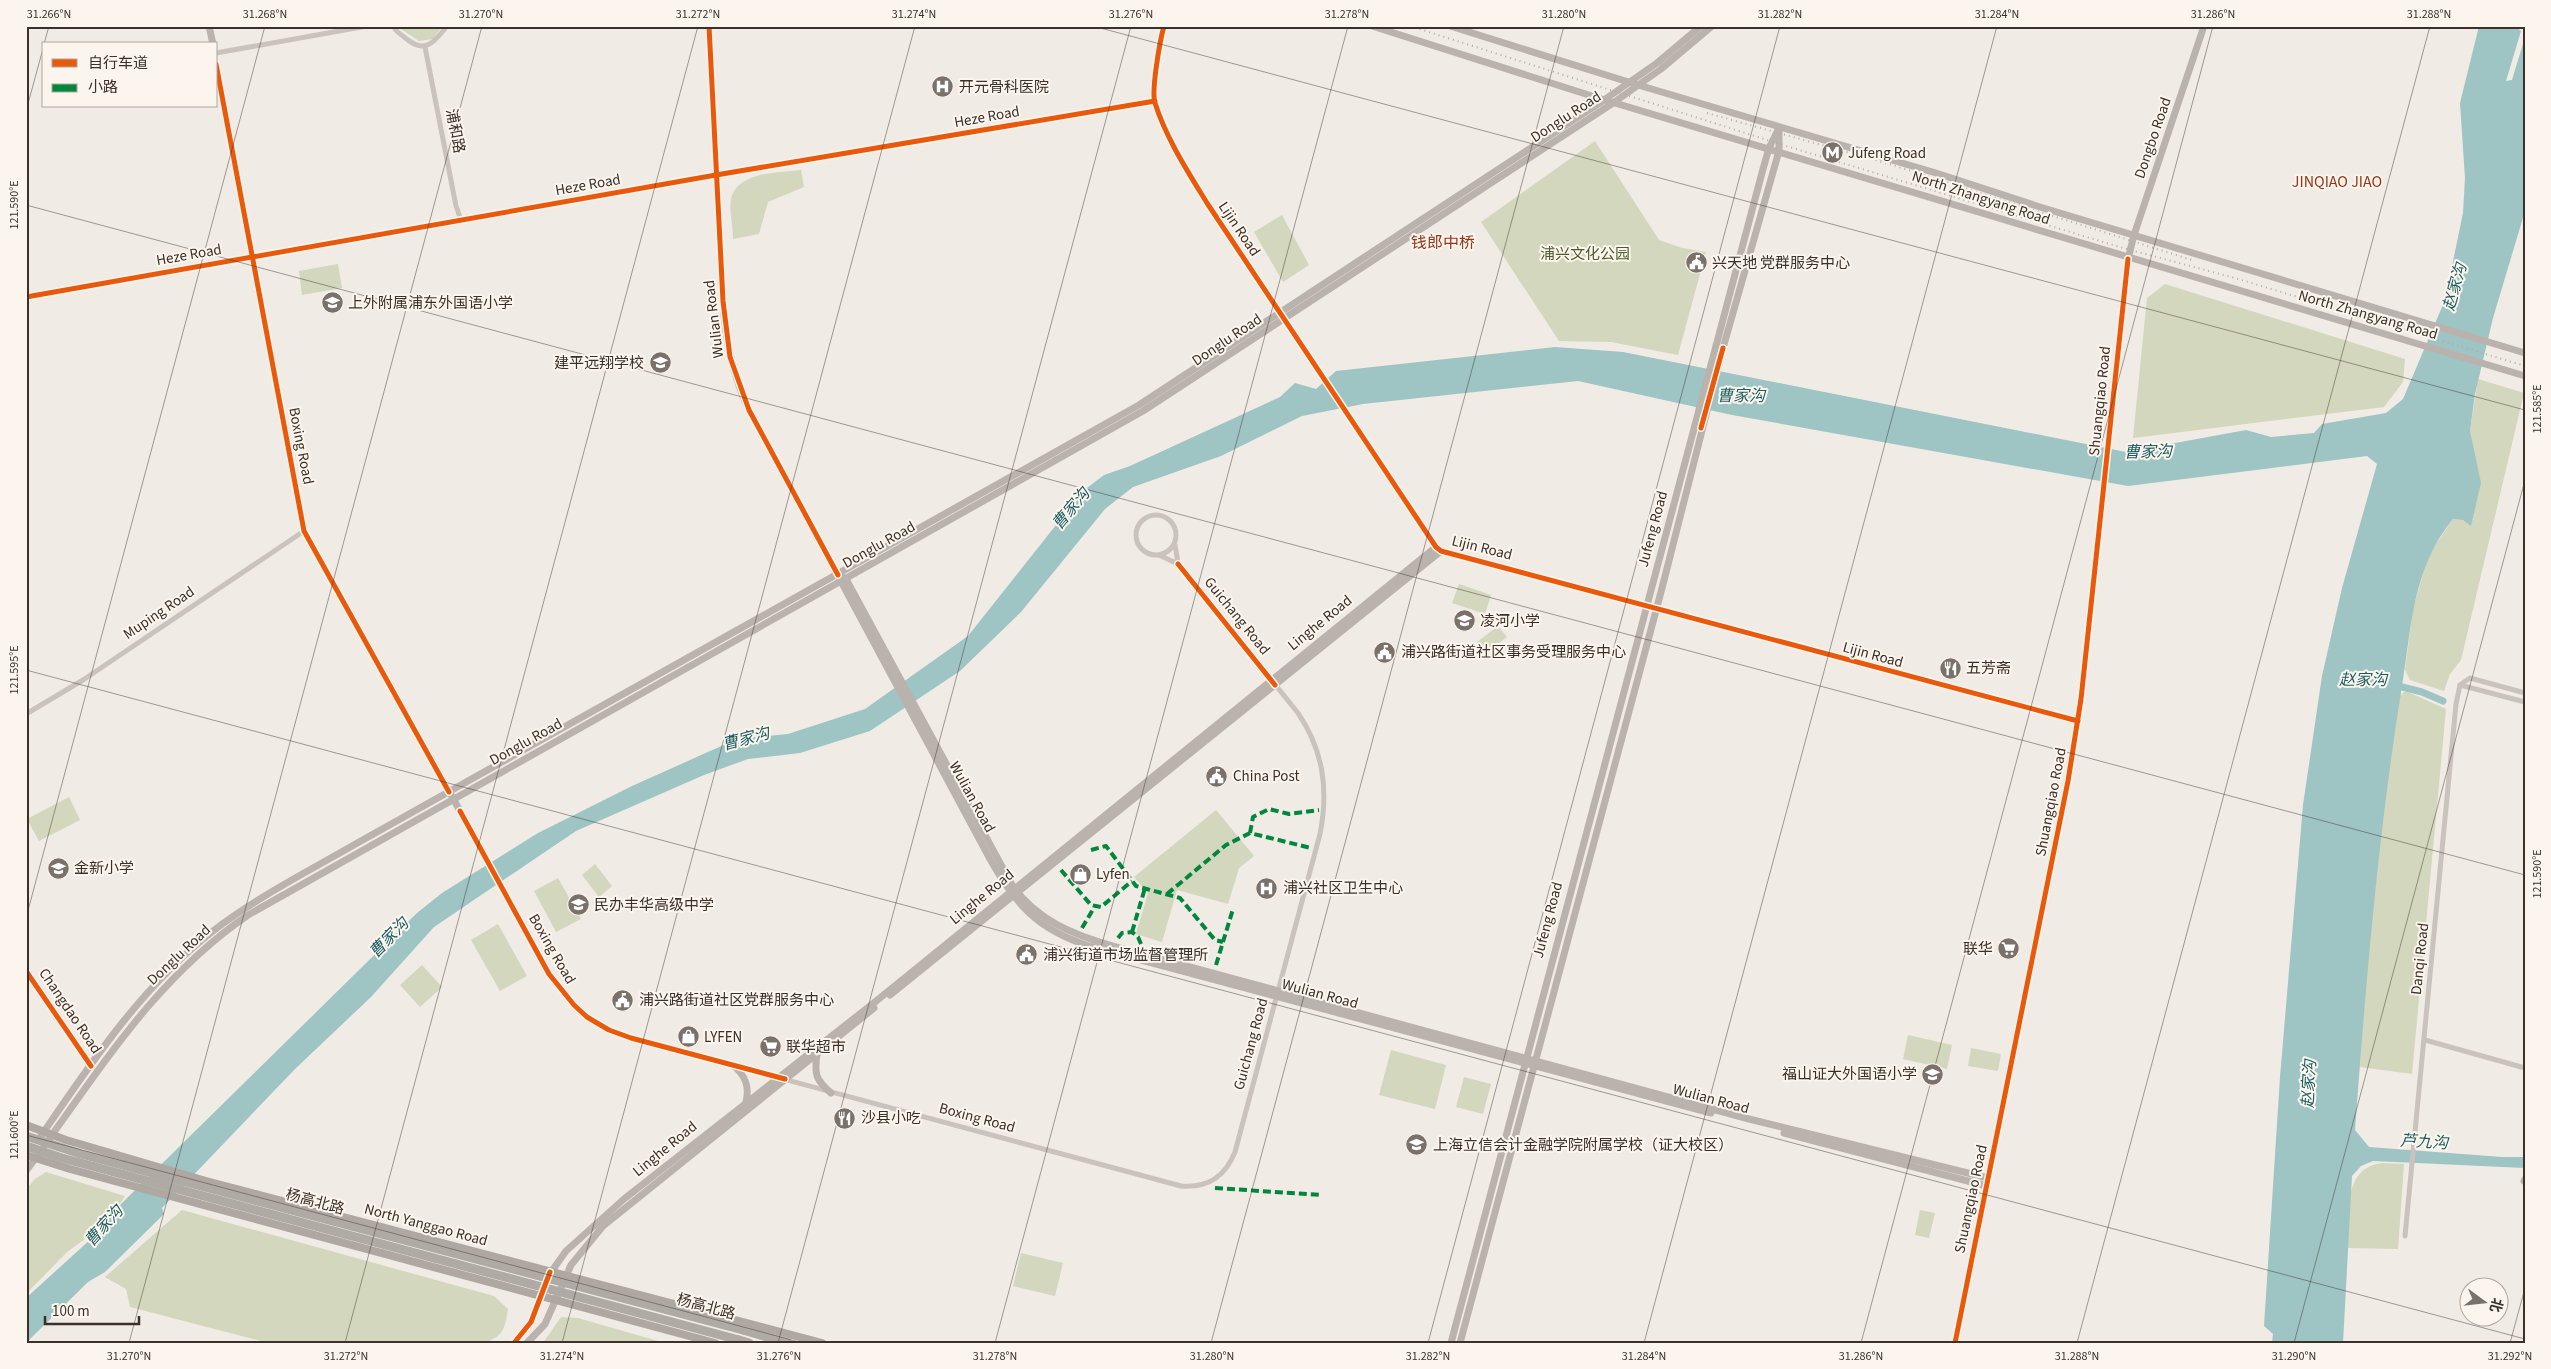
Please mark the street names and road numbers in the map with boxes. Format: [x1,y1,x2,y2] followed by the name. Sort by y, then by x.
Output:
[1527,86,1605,148] street label: Donglu Road
[2129,95,2177,181] street label: Dongbo Road
[953,101,1021,133] street label: Heze Road
[440,107,470,155] street label: 浦和路
[1909,166,2053,230] street label: North Zhangyang Road
[554,169,622,201] street label: Heze Road
[1213,198,1265,260] street label: Lijin Road
[155,239,223,271] street label: Heze Road
[699,279,729,359] street label: Wulian Road
[2296,285,2440,345] street label: North Zhangyang Road
[1188,309,1266,371] street label: Donglu Road
[2084,345,2116,457] street label: Shuangqiao Road
[283,406,319,486] street label: Boxing Road
[1633,489,1673,569] street label: Jufeng Road
[839,516,919,574] street label: Donglu Road
[1449,530,1515,566] street label: Lijin Road
[1199,573,1275,659] street label: Guichang Road
[119,581,199,645] street label: Muping Road
[1283,590,1357,656] street label: Linghe Road
[1840,637,1906,673] street label: Lijin Road
[486,713,566,771] street label: Donglu Road
[2030,746,2072,858] street label: Shuangqiao Road
[944,758,1000,836] street label: Wulian Road
[945,864,1019,930] street label: Linghe Road
[1528,880,1568,960] street label: Jufeng Road
[523,910,581,988] street label: Boxing Road
[142,920,216,990] street label: Donglu Road
[2406,922,2434,996] street label: Danqi Road
[34,964,106,1058] street label: Changdao Road
[1279,974,1361,1014] street label: Wulian Road
[1229,996,1273,1092] street label: Guichang Road
[1670,1079,1752,1119] street label: Wulian Road
[937,1098,1017,1138] street label: Boxing Road
[628,1116,702,1182] street label: Linghe Road
[1949,1143,1993,1255] street label: Shuangqiao Road
[283,1184,347,1220] street label: 杨高北路
[362,1198,490,1252] street label: North Yanggao Road
[674,1289,738,1325] street label: 杨高北路

